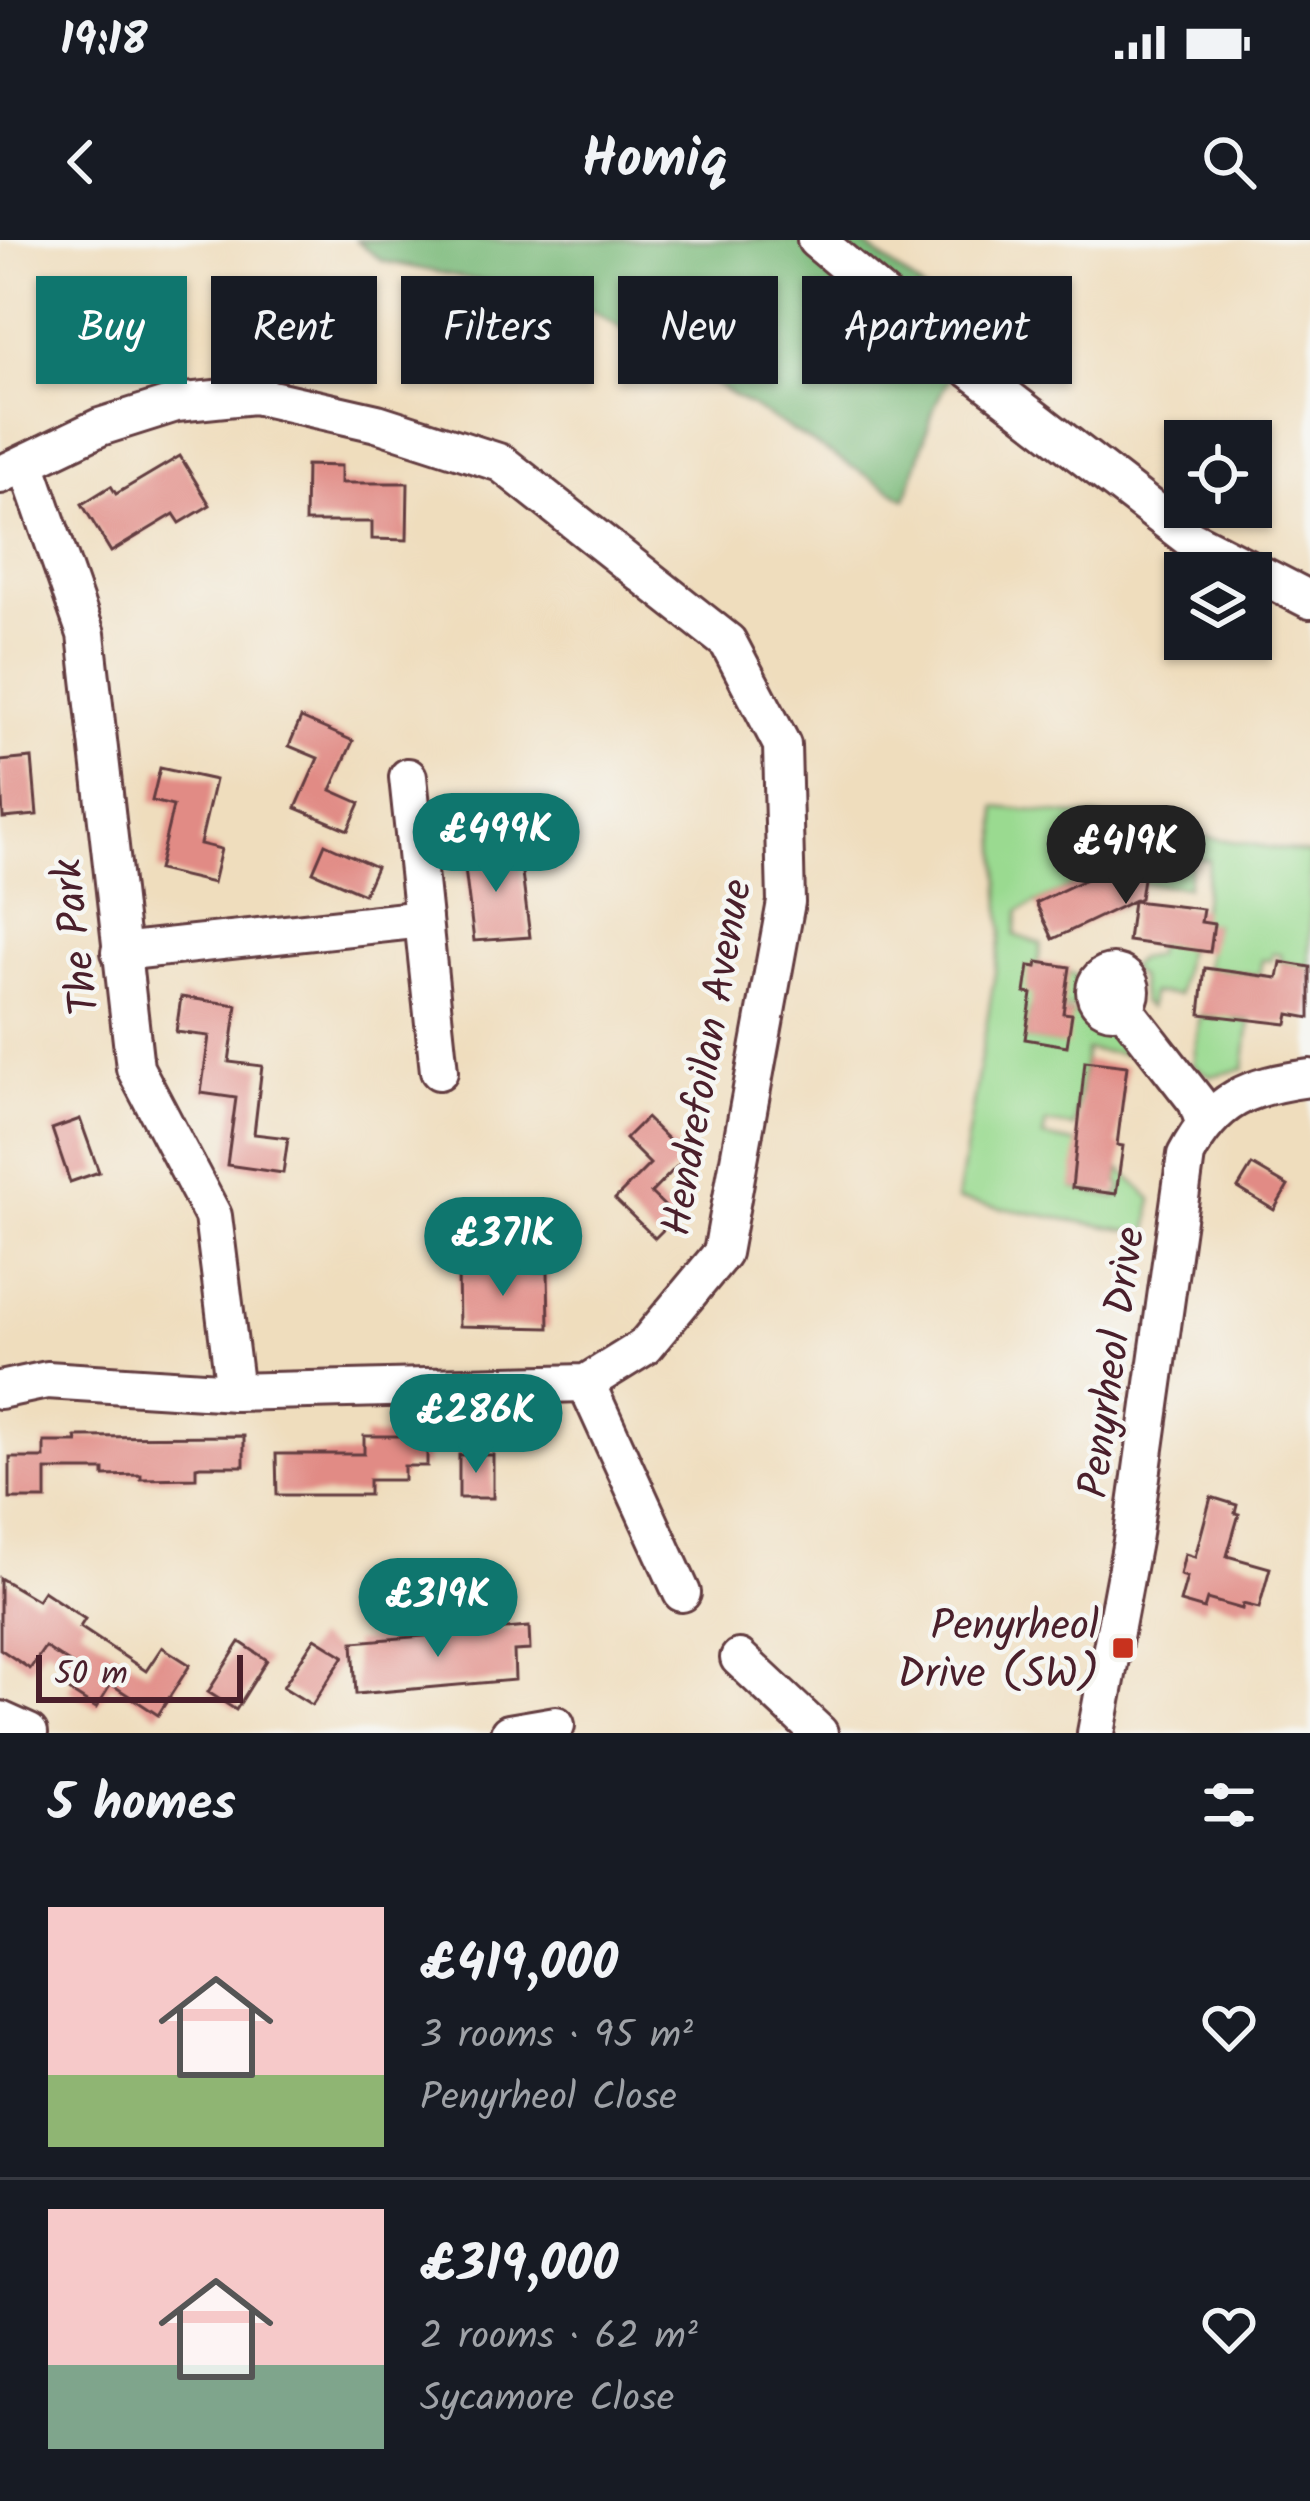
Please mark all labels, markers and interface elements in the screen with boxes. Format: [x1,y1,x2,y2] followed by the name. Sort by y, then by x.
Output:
[60,6,148,78] text: 19:18
[582,119,728,205] text: Homiq
[48,129,114,195] icon: back
[1196,129,1262,195] icon: search
[36,276,187,384] chip: Buy
[211,276,377,384] chip: Rent
[401,276,594,384] chip: Filters
[618,276,778,384] chip: New
[802,276,1072,384] chip: Apartment
[1164,420,1272,660] map controls
[1164,420,1272,528] button: locate
[1164,552,1272,660] button: layers
[412,793,580,895] pin: £499K
[440,801,552,863] text: £499K
[1042,805,1210,907] pin: £419K
[1074,813,1178,875] text: £419K
[35,854,120,1018] street label: The Park
[644,874,773,1241] street label: Hendrefoilan Avenue
[419,1197,587,1299] pin: £371K
[451,1205,555,1267] text: £371K
[1061,1223,1166,1502] street label: Penyrheol Drive
[392,1374,560,1476] pin: £286K
[417,1382,535,1444] text: £286K
[354,1558,522,1660] pin: £319K
[386,1566,490,1628] text: £319K
[898,1594,1099,1709] place label: Penyrheol Drive (SW)
[1110,1635,1136,1661] marker: Penyrheol Drive (SW)
[36,1649,243,1702] scale bar
[54,1649,128,1702] text: 50 m
[48,1765,236,1846] text: 5 homes
[1196,1772,1262,1838] icon: filters
[420,1925,618,2006] text: £419,000
[144,1955,288,2099] icon: home
[1196,1994,1262,2060] icon: heart
[420,2006,693,2068] text: 3 rooms · 95 m²
[420,2068,677,2130] text: Penyrheol Close
[420,2226,618,2307] text: £319,000
[144,2257,288,2401] icon: home
[1196,2296,1262,2362] icon: heart
[420,2307,698,2369] text: 2 rooms · 62 m²
[420,2369,674,2431] text: Sycamore Close

